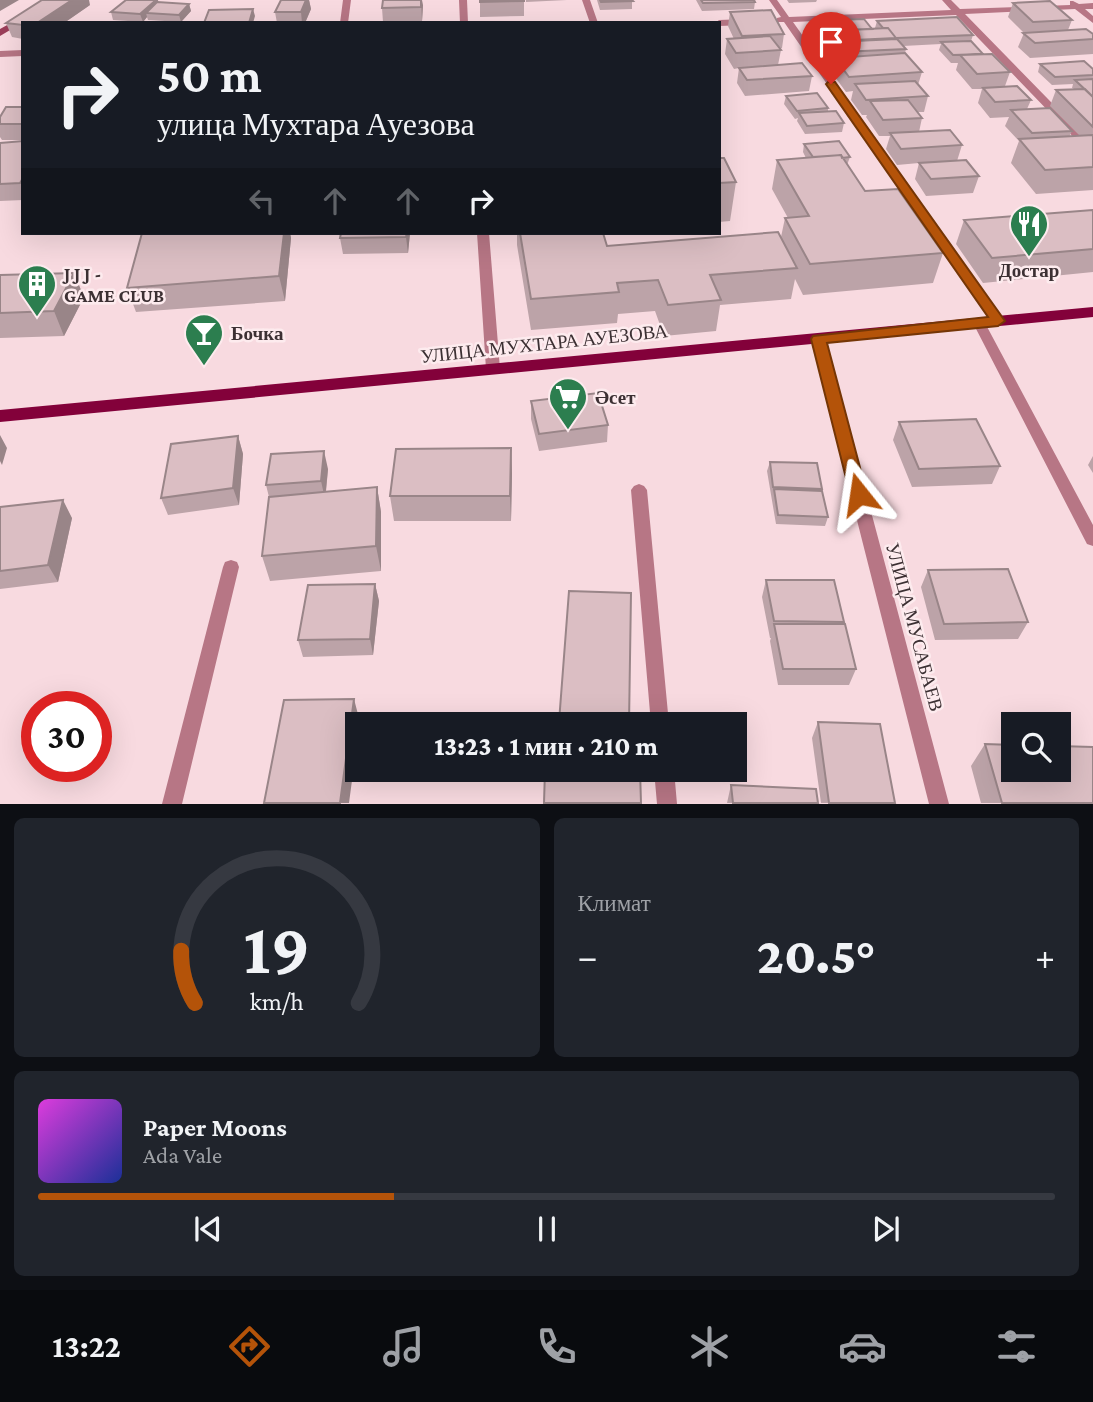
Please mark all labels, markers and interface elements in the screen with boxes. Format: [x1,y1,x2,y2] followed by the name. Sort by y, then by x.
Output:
[801,12.0,861,84] pin
[812,23,850,61] icon: arrive
[157,48,262,103] text: 50 m
[42,49,133,140] icon: right
[157,106,475,142] text: улица Мухтара Ауезова
[243,182,281,220] icon: left
[316,182,354,220] icon: ahead
[389,182,427,220] icon: ahead
[462,182,500,220] icon: right
[1008,203,1050,258] restaurant icon: Достар
[999,260,1059,281] place label: Достар
[16,263,58,318] building icon: J J J - GAME CLUB
[62,263,164,306] place label: J J J - GAME CLUB
[183,312,225,367] bar icon: Бочка
[419,320,669,367] street label: УЛИЦА МУХТАРА АУЕЗОВА
[231,323,284,344] place label: Бочка
[547,376,589,431] supermarket icon: Әсет
[595,387,636,408] place label: Әсет
[822,457,896,531] position arrow
[882,541,947,714] street label: УЛИЦА МУСАБАЕВ
[21,691,112,782] speed limit sign: 30
[1001,712,1071,782] map controls
[1001,712,1071,782] button: search
[434,732,658,761] text: 13:23 · 1 мин · 210 m
[578,890,651,916] text: Климат
[243,909,310,990] text: 19
[757,926,876,984] text: 20.5°
[578,935,598,977] text: −
[1035,935,1055,977] text: +
[250,988,304,1015] text: km/h
[143,1113,287,1142] text: Paper Moons
[143,1142,222,1168] text: Ada Vale
[189,1210,227,1248] icon: previous
[528,1210,566,1248] icon: pause
[867,1210,905,1248] icon: next
[225,1322,274,1371] icon: directions
[379,1322,428,1371] icon: music
[532,1322,581,1371] icon: phone
[685,1322,734,1371] icon: climate
[838,1322,887,1371] icon: car
[992,1322,1041,1371] icon: filters
[52,1328,121,1364] text: 13:22

